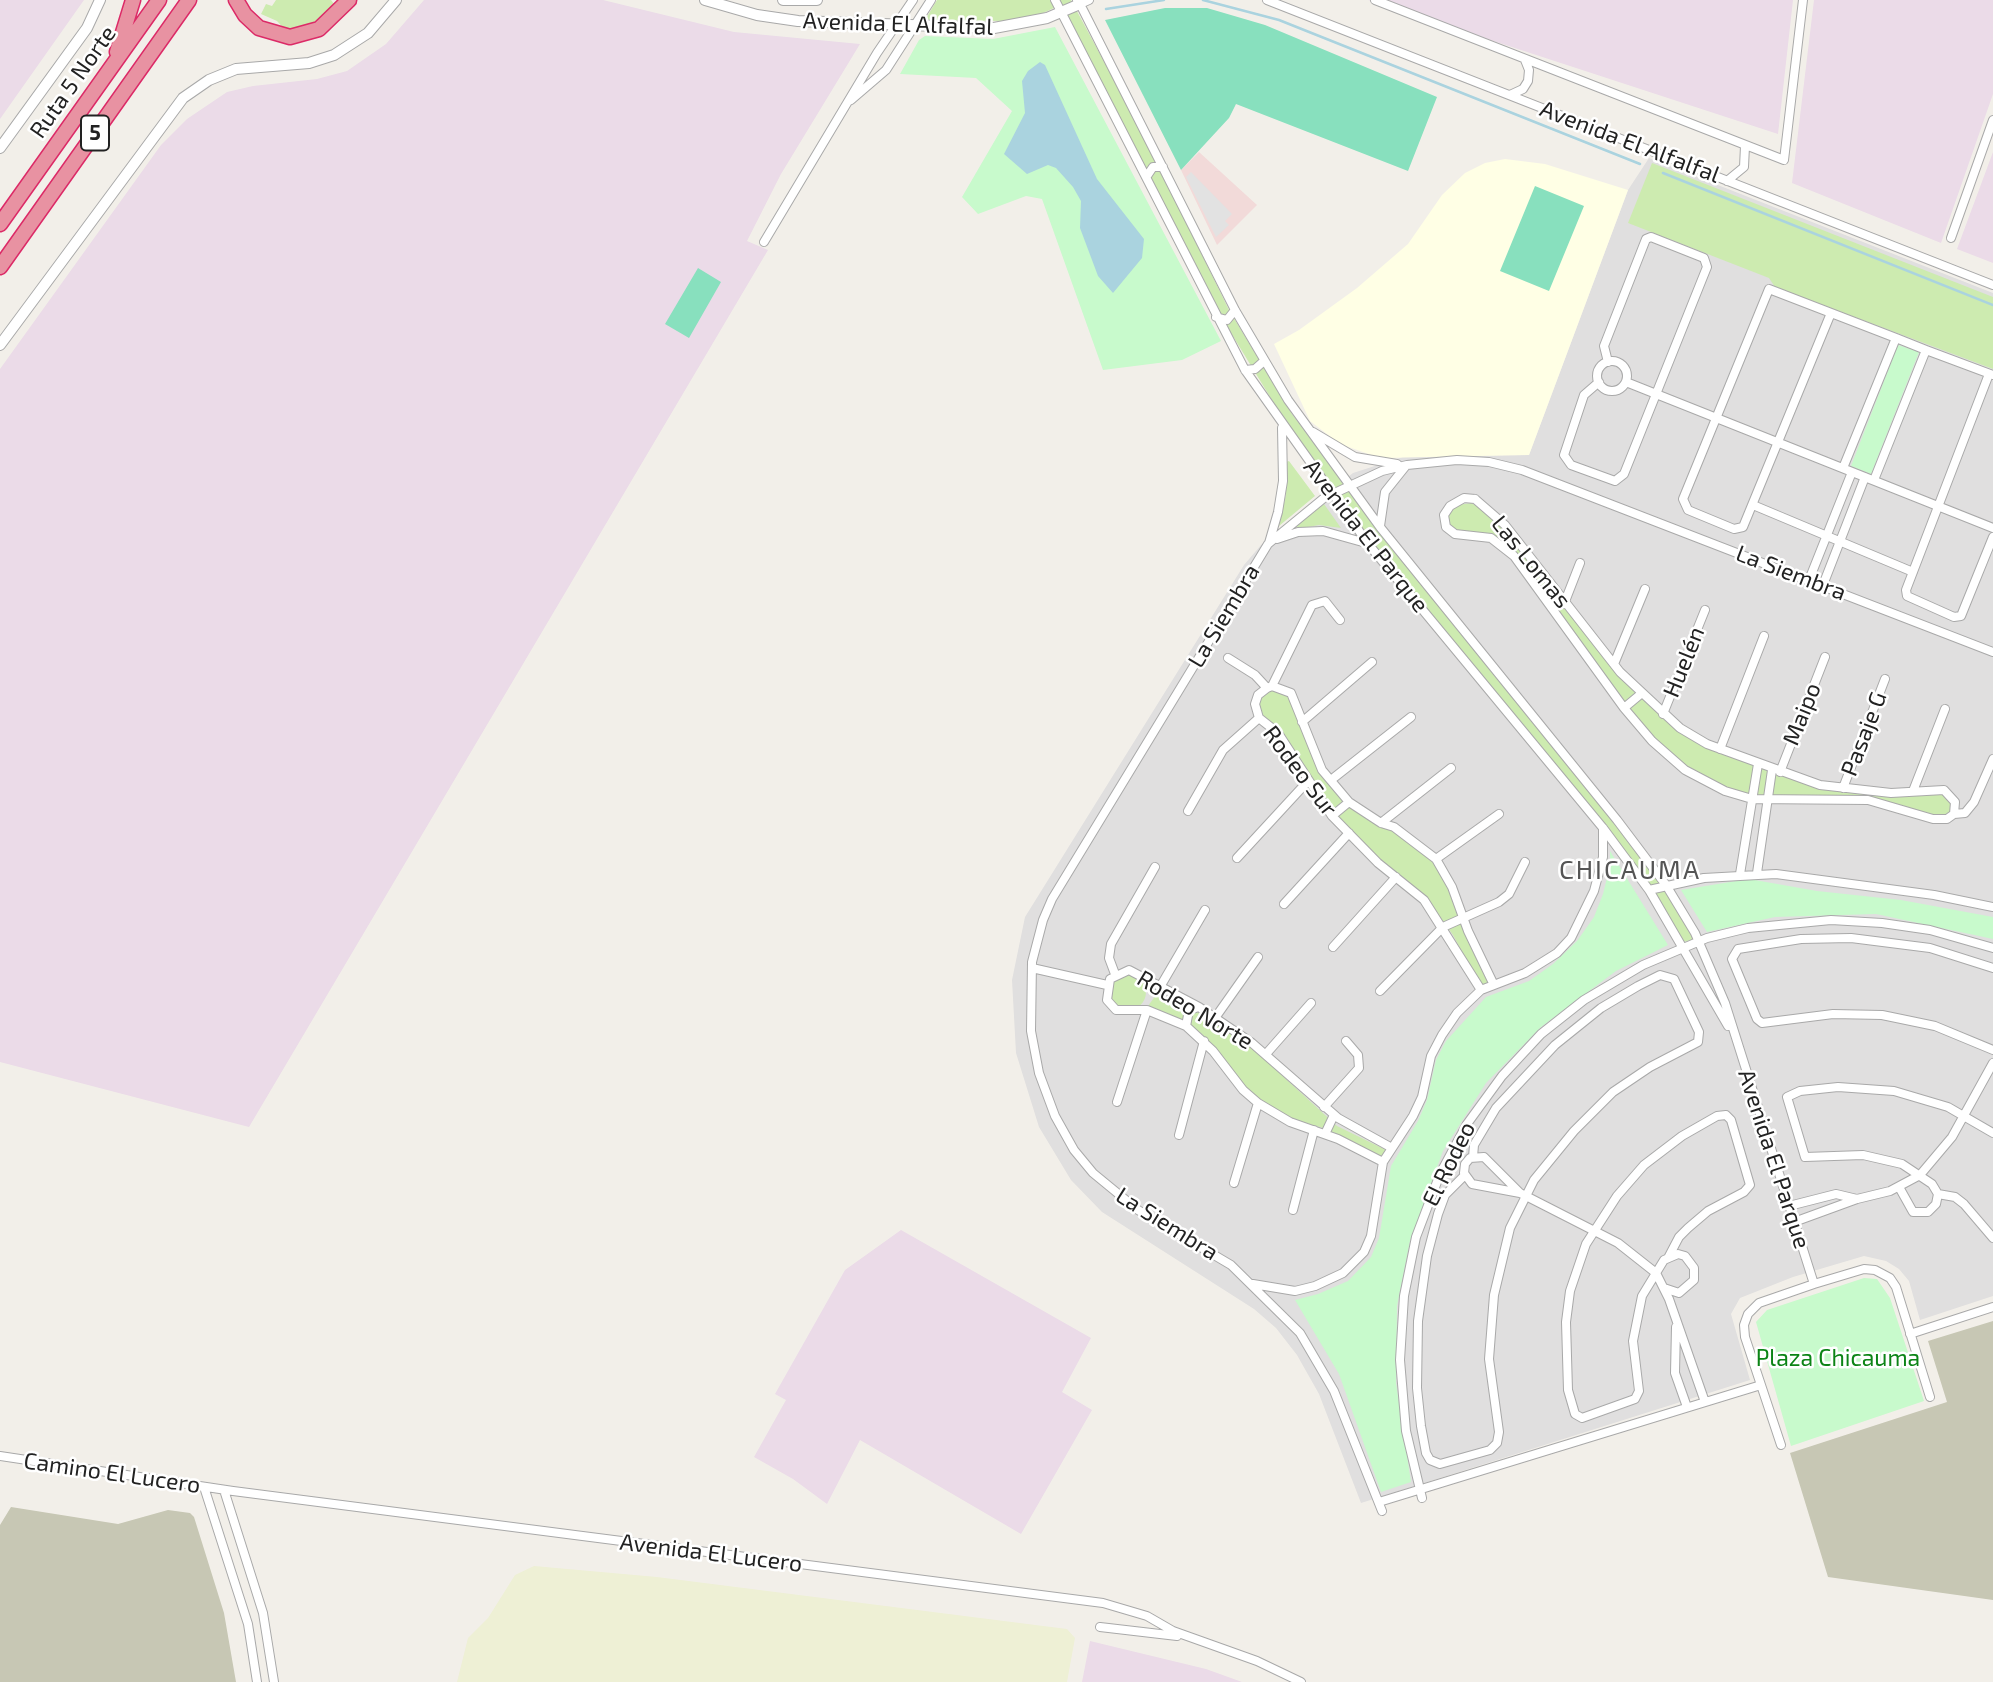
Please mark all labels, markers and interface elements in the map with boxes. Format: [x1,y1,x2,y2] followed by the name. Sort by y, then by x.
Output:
[802,7,994,41] street label: Avenida El Alfalfal
[24,20,122,144] street label: Ruta 5 Norte
[1536,95,1724,189] street label: Avenida El Alfalfal
[81,116,109,150] road number: 5
[1298,454,1434,618] street label: Avenida El Parque
[1485,510,1577,614] street label: Las Lomas
[1732,539,1850,607] street label: La Siembra
[1182,559,1266,673] street label: La Siembra
[1657,623,1711,701] street label: Huelén
[1777,679,1827,749] street label: Maipo
[1835,688,1893,780] street label: Pasaje G
[1257,720,1343,822] street label: Rodeo Sur
[1560,854,1700,886] district label: CHICAUMA
[1132,965,1258,1055] street label: Rodeo Norte
[1732,1066,1816,1252] street label: Avenida El Parque
[1417,1117,1481,1211] street label: El Rodeo
[1111,1182,1223,1266] street label: La Siembra
[1756,1344,1920,1372] park label: Plaza Chicauma
[22,1447,202,1499] street label: Camino El Lucero
[618,1528,804,1578] street label: Avenida El Lucero

